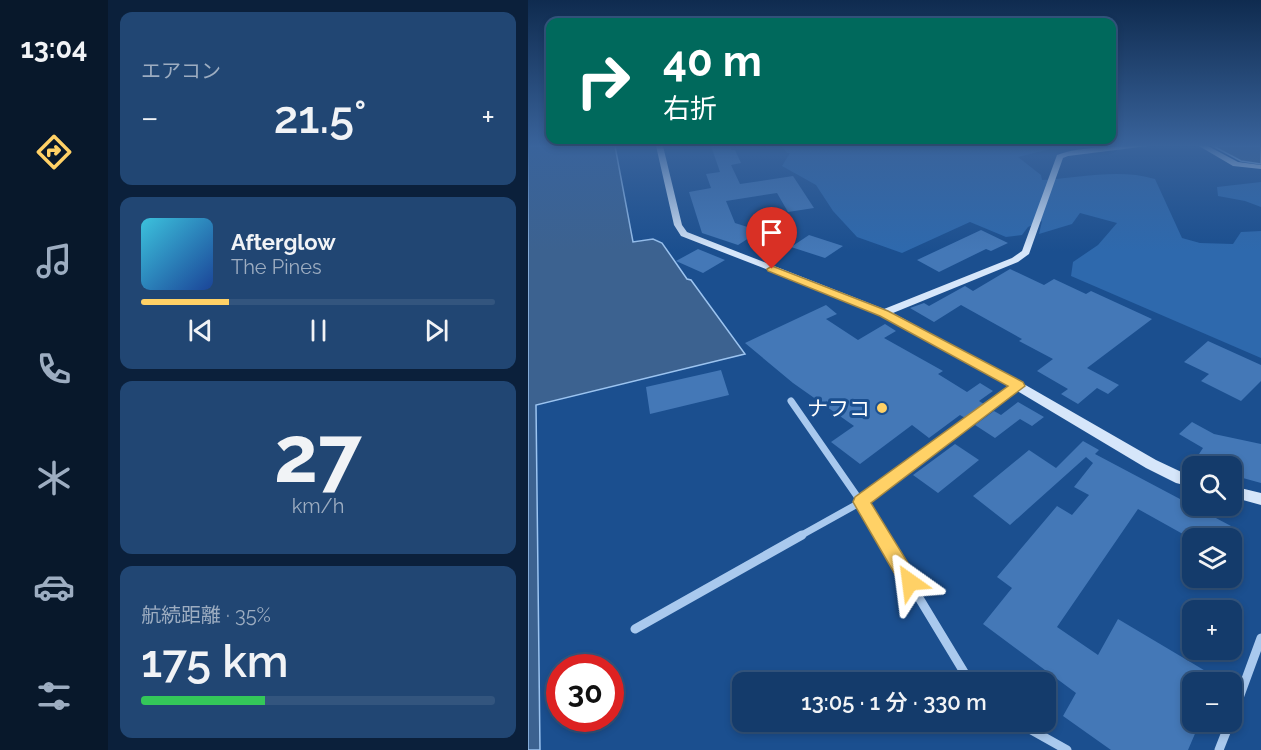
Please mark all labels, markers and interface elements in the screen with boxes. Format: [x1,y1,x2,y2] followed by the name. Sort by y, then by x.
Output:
[20,33,88,64] text: 13:04
[663,37,762,86] text: 40 m
[564,42,642,120] icon: right
[141,59,221,83] text: エアコン
[274,91,366,144] text: 21.5°
[663,93,717,124] text: 右折
[141,98,159,137] text: −
[481,98,495,137] text: +
[33,131,75,173] icon: directions
[746,207,797,269] pin
[755,216,788,249] icon: arrive
[231,229,336,255] text: Afterglow
[33,240,75,282] icon: music
[231,255,322,279] text: The Pines
[184,314,217,347] icon: previous
[302,314,335,347] icon: pause
[420,314,453,347] icon: next
[33,348,75,390] icon: phone
[807,396,870,421] place label: ナフコ
[875,401,889,415] marker: ナフコ
[274,409,362,500] text: 27
[1182,456,1242,732] map controls
[1182,456,1242,516] button: search
[33,457,75,499] icon: climate
[292,494,344,518] text: km/h
[1182,528,1242,588] button: layers
[878,550,942,614] position arrow
[33,566,75,608] icon: car
[1182,600,1242,660] button: +
[141,603,271,627] text: 航続距離 · 35%
[141,635,289,688] text: 175 km
[546,654,624,732] speed limit sign: 30
[1182,672,1242,732] button: −
[33,675,75,717] icon: filters
[801,689,987,715] text: 13:05 · 1 分 · 330 m

